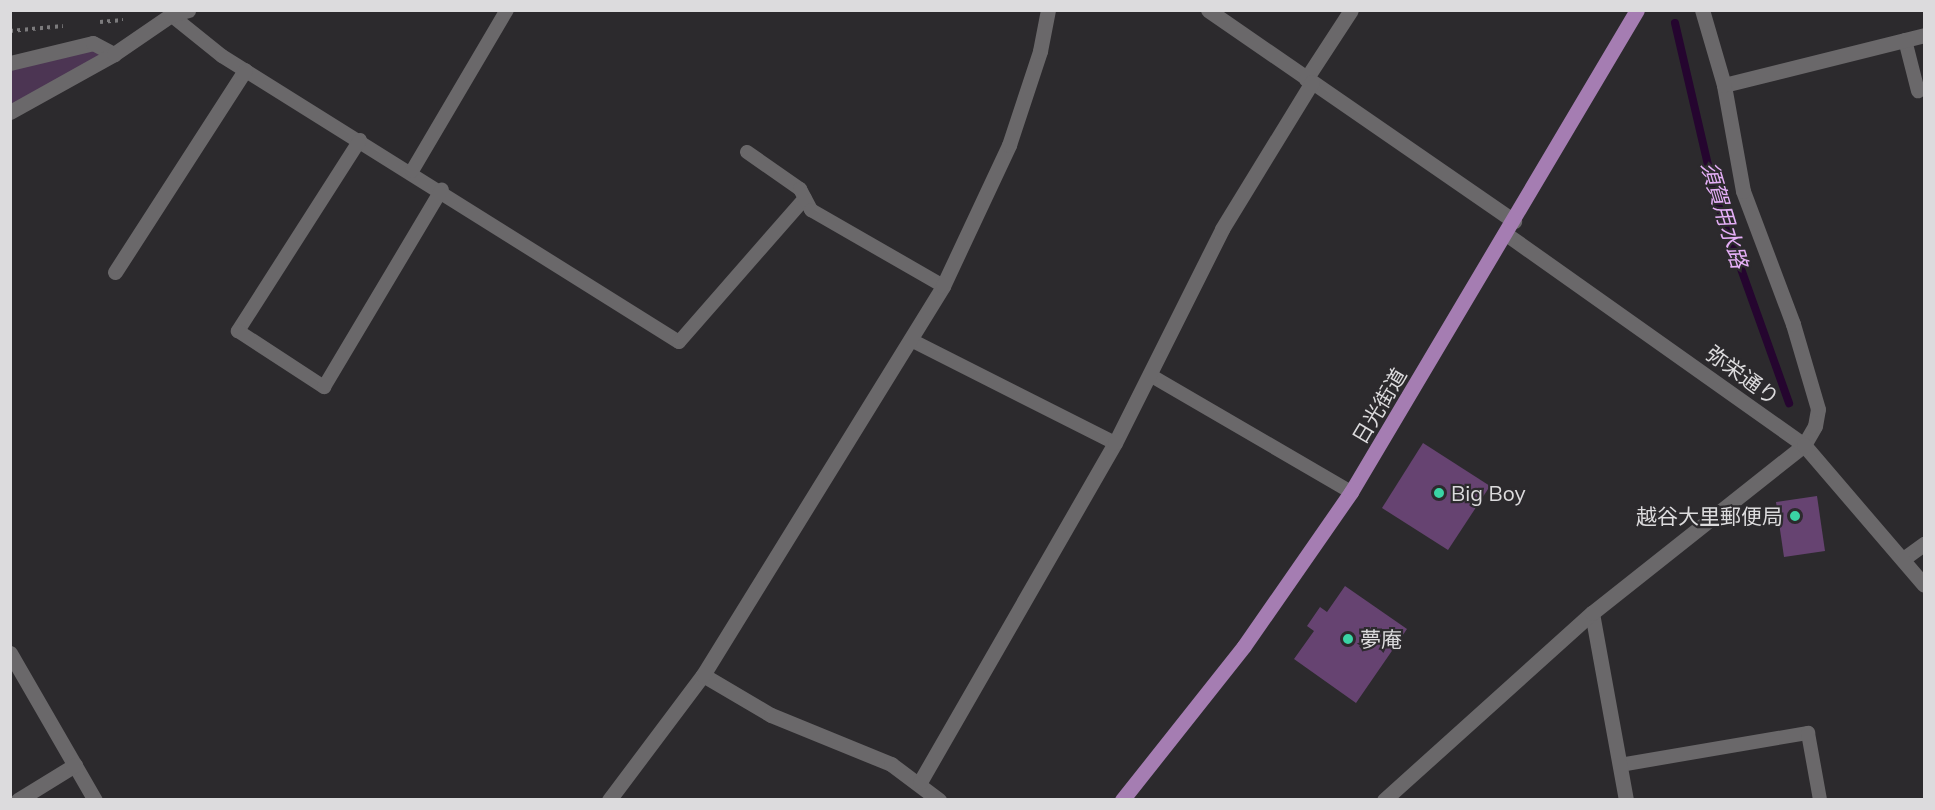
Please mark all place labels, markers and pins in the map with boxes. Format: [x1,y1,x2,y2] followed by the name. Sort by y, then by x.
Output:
[1451,480,1526,506] place label: Big Boy
[1432,486,1446,500] marker: Big Boy
[1636,503,1783,529] place label: 越谷大里郵便局
[1788,509,1802,523] marker: 越谷大里郵便局
[1360,626,1402,652] place label: 夢庵
[1341,632,1355,646] marker: 夢庵

